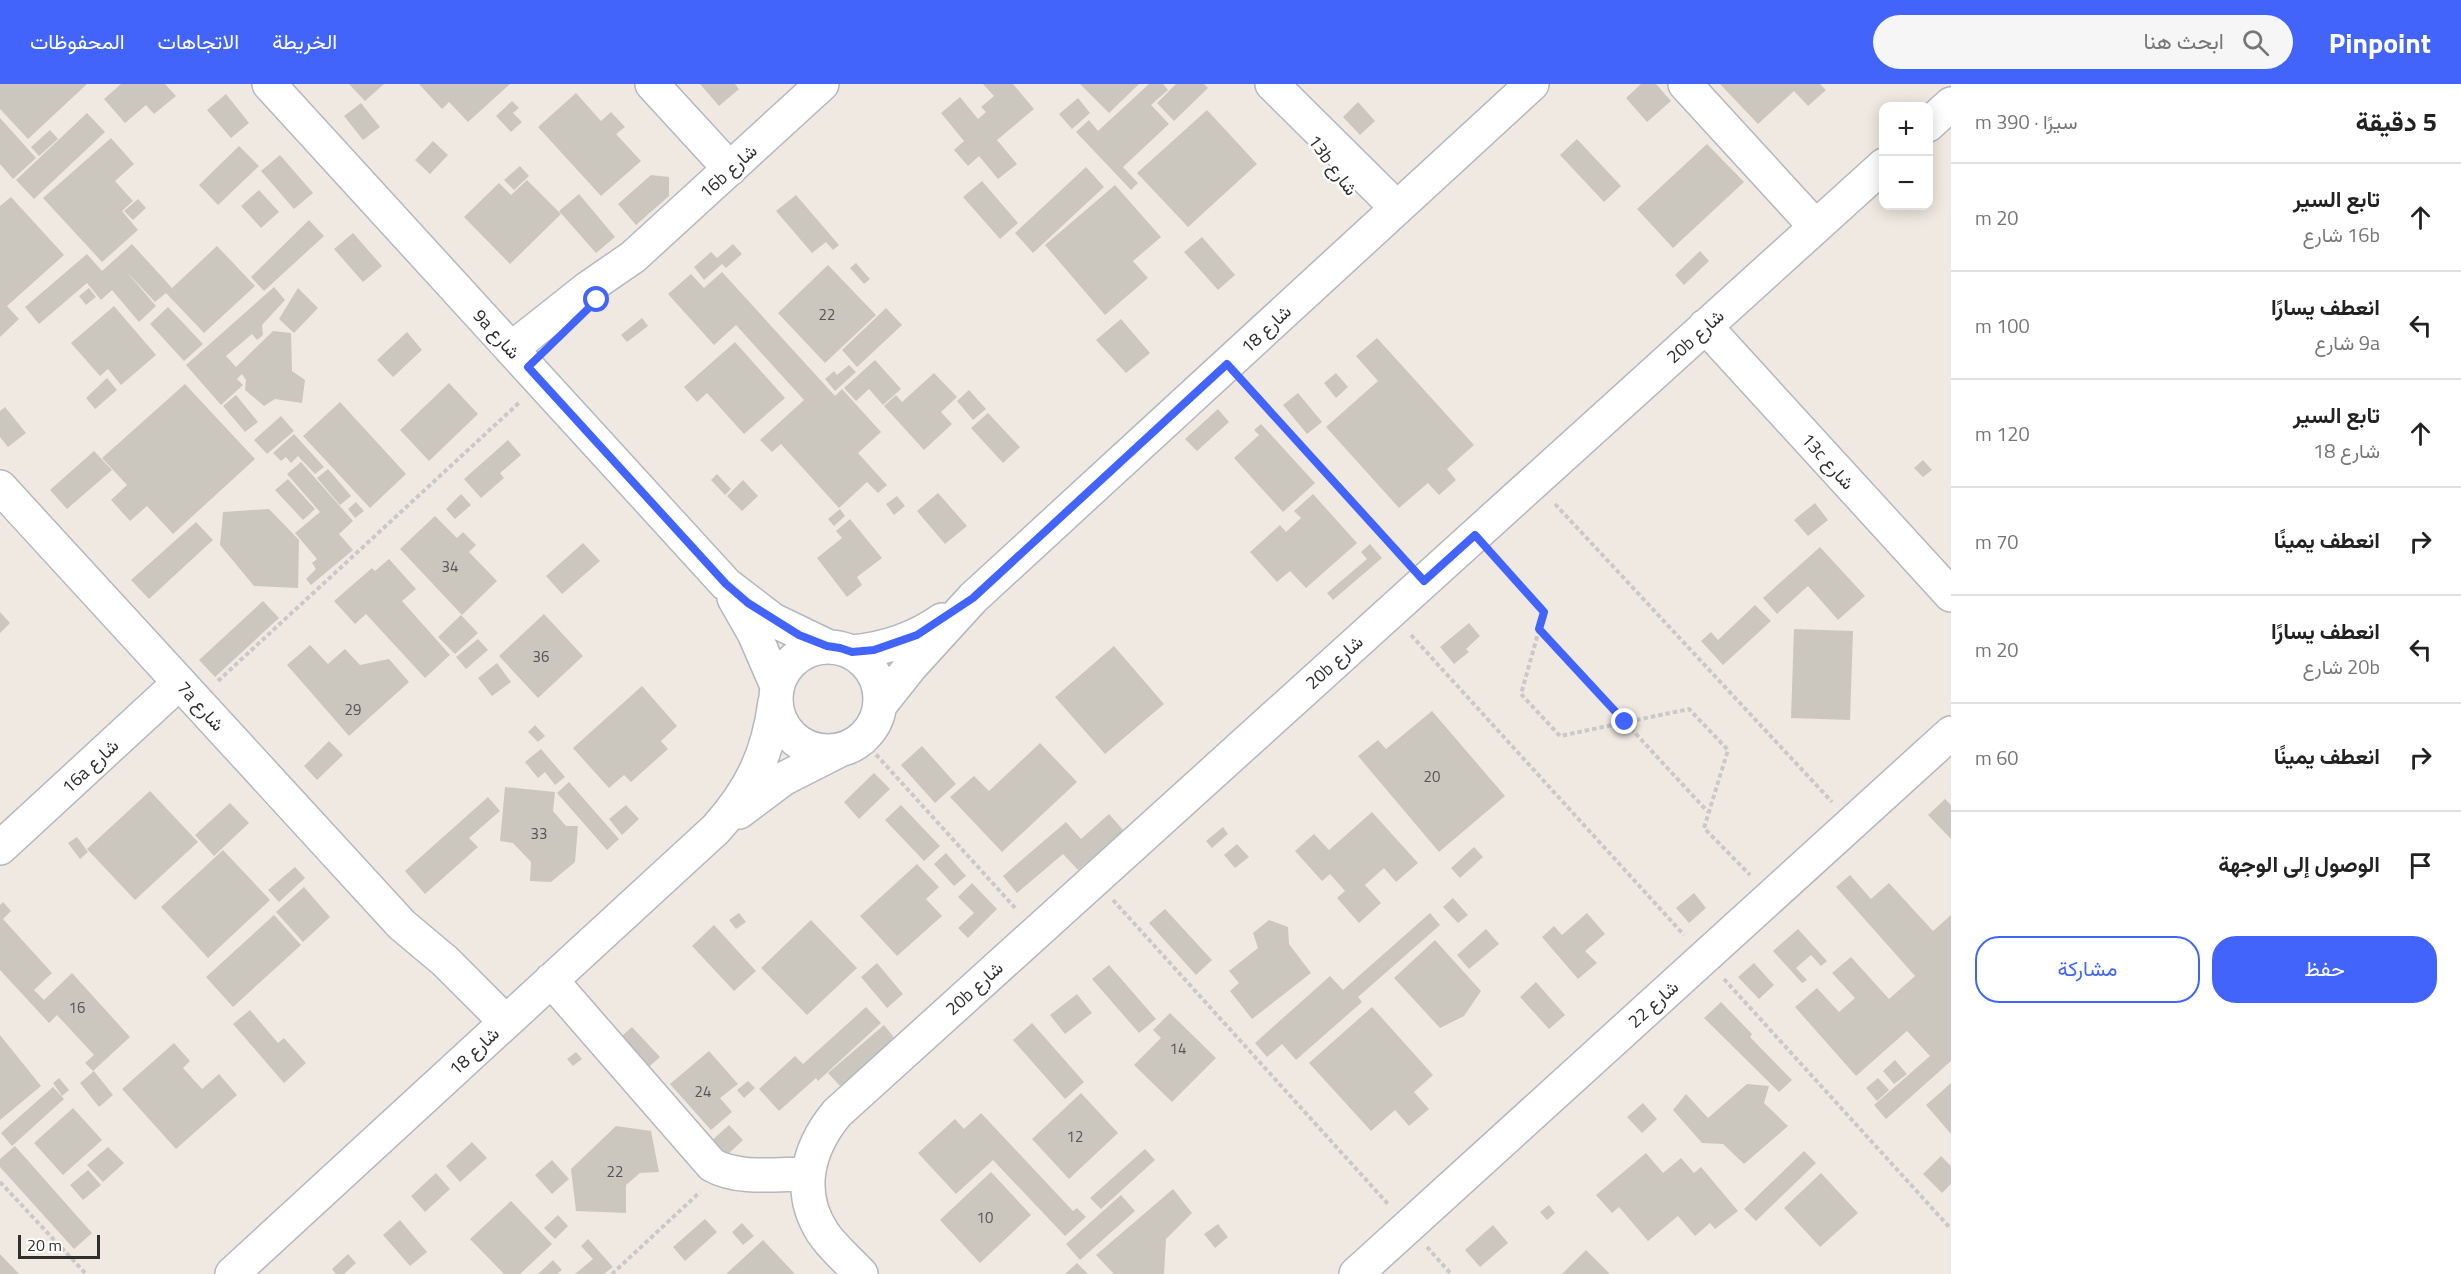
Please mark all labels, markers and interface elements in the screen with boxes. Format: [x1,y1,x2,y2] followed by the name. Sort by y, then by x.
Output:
[1873,15,2293,69] search box
[2329,21,2431,64] text: Pinpoint
[2143,24,2224,58] text: ابحث هنا
[30,25,125,57] text: المحفوظات
[158,25,239,57] text: الاتجاهات
[272,25,337,57] text: الخريطة
[2239,26,2272,59] icon: search
[1879,102,1933,210] map controls
[1879,102,1933,156] button: +
[2355,102,2437,141] text: 5 دقيقة
[1975,106,2078,137] text: سيرًا · 390 m
[1302,129,1364,201] street label: 13b شارع
[693,138,763,204] street label: 16b شارع
[1879,156,1933,210] button: −
[2293,182,2380,216] text: تابع السير
[2404,201,2437,234] icon: ahead
[1975,202,2019,233] text: 20 m
[2302,219,2380,250] text: 16b شارع
[583,286,609,312] route start
[2271,290,2380,324] text: انعطف يسارًا
[1235,299,1297,359] street label: شارع 18
[467,303,527,365] street label: 9a شارع
[819,303,835,326] house number: 22
[1660,303,1730,369] street label: 20b شارع
[2404,309,2437,342] icon: left
[1975,310,2030,341] text: 100 m
[2314,327,2380,358] text: 9a شارع
[2293,398,2380,432] text: تابع السير
[2404,417,2437,450] icon: ahead
[1975,418,2030,449] text: 120 m
[1795,427,1861,495] street label: 13c شارع
[2313,435,2380,466] text: شارع 18
[2274,523,2380,557] text: انعطف يمينًا
[2404,525,2437,558] icon: right
[1975,526,2019,557] text: 70 m
[442,555,458,578] house number: 34
[2271,614,2380,648] text: انعطف يسارًا
[1299,629,1369,695] street label: 20b شارع
[2404,633,2437,666] icon: left
[1975,634,2019,665] text: 20 m
[533,645,549,668] house number: 36
[2302,651,2380,682] text: 20b شارع
[171,675,231,737] street label: 7a شارع
[345,698,361,721] house number: 29
[1611,708,1637,734] route end
[55,732,125,800] street label: 16a شارع
[2274,739,2380,773] text: انعطف يمينًا
[2404,741,2437,774] icon: right
[1975,742,2019,773] text: 60 m
[1424,765,1440,788] house number: 20
[531,822,547,845] house number: 33
[2218,847,2380,881] text: الوصول إلى الوجهة
[2404,849,2437,882] icon: arrive
[1975,936,2200,1003] button: مشاركة
[2212,936,2437,1003] button: حفظ
[939,955,1009,1021] street label: 20b شارع
[1622,974,1684,1034] street label: شارع 22
[69,996,85,1019] house number: 16
[443,1021,505,1081] street label: شارع 18
[1170,1037,1186,1060] house number: 14
[695,1080,711,1103] house number: 24
[1067,1125,1083,1148] house number: 12
[607,1160,623,1183] house number: 22
[977,1206,993,1229] house number: 10
[18,1232,100,1260] scale bar
[27,1233,62,1257] text: 20 m

